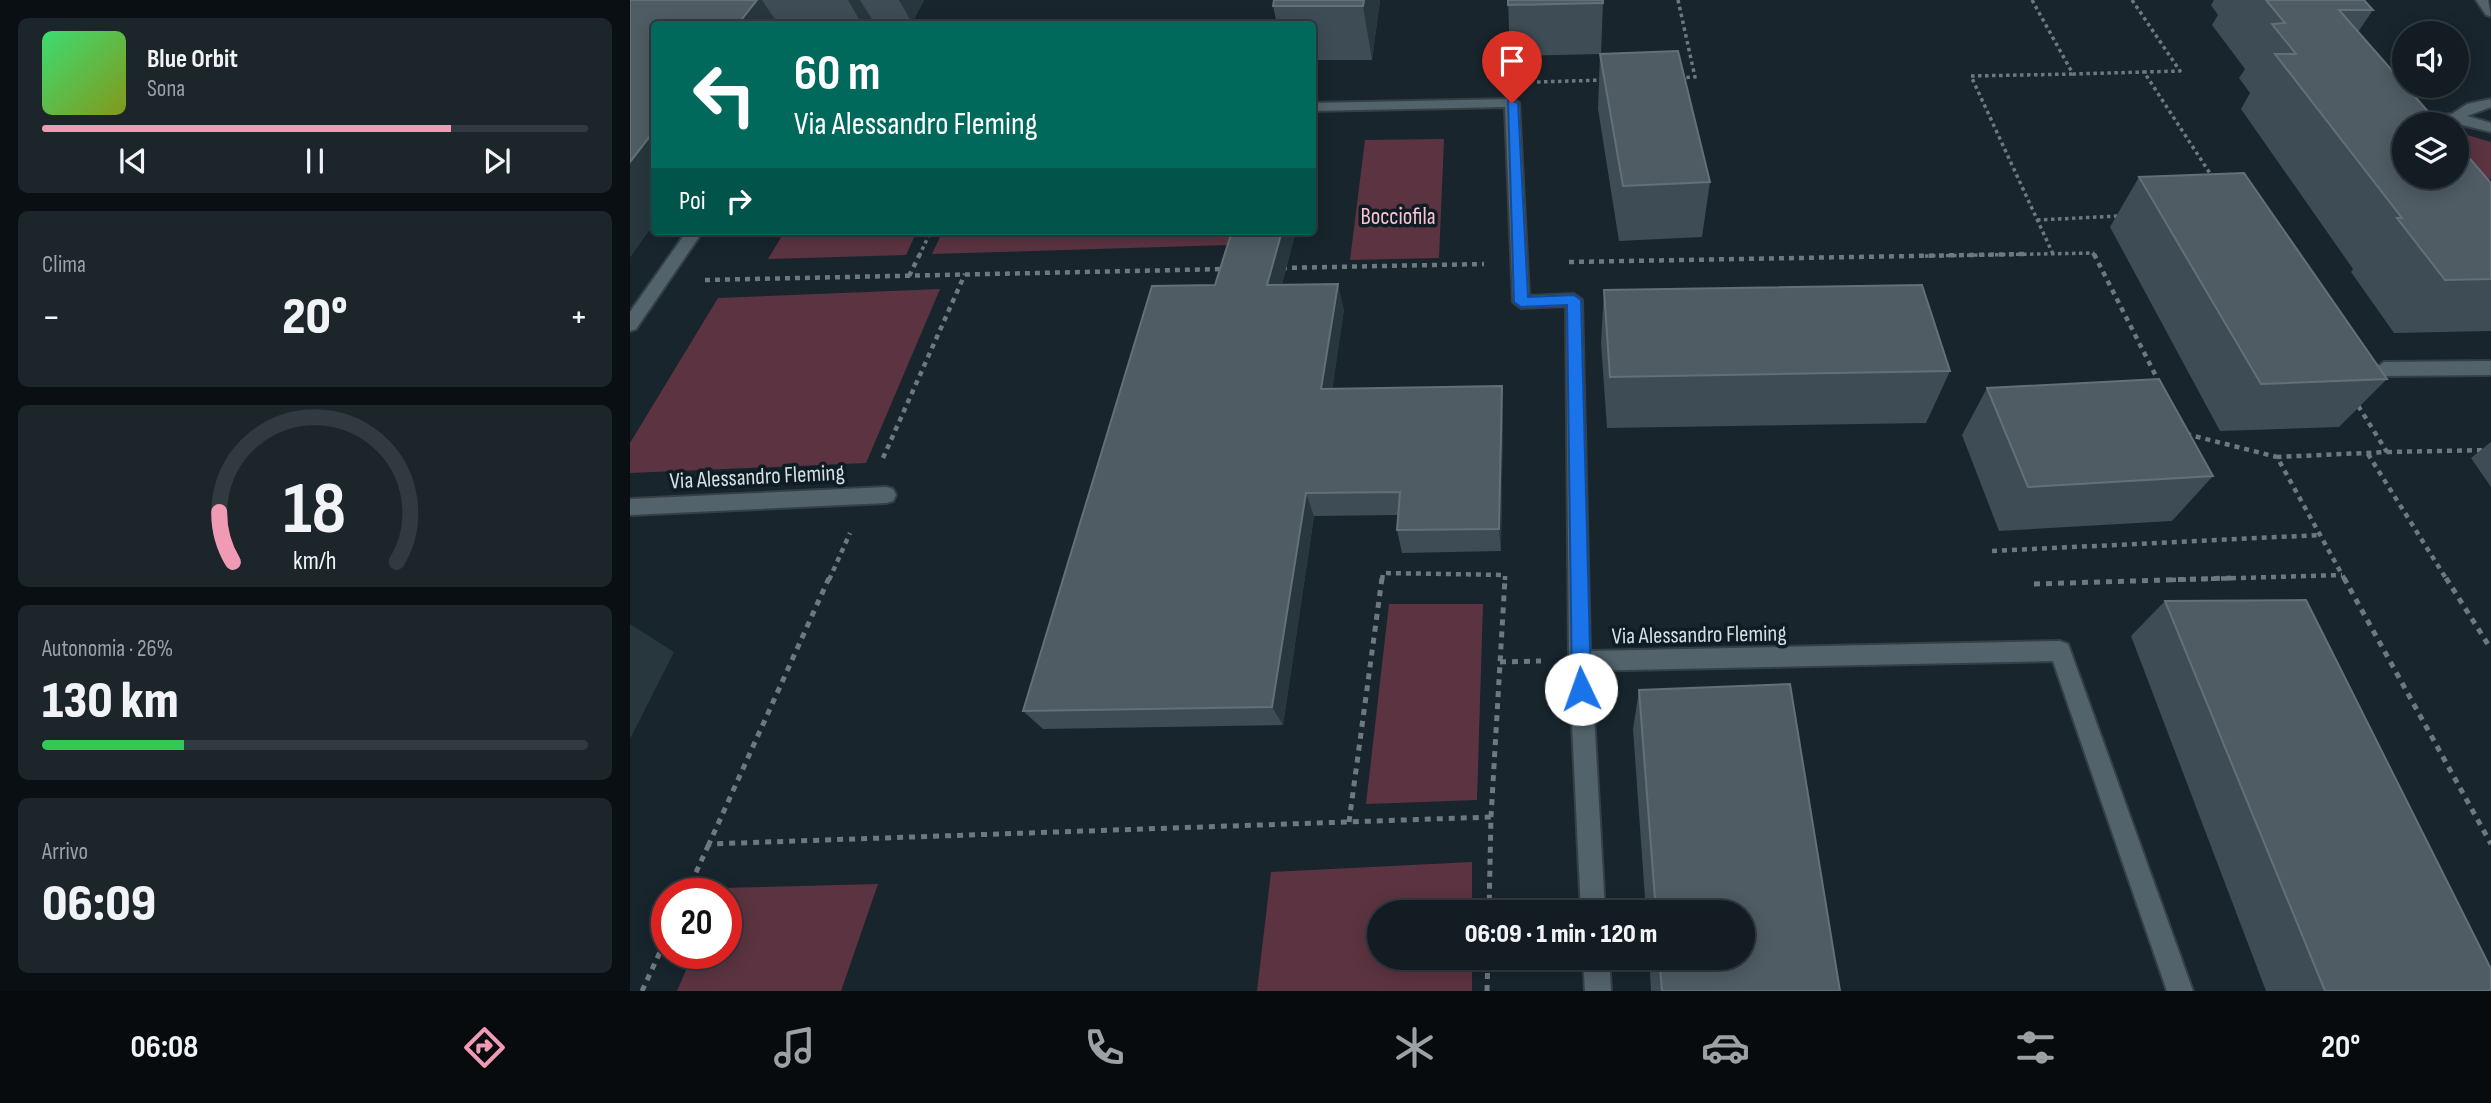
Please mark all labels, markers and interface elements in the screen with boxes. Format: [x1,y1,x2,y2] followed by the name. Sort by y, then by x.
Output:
[2392,21,2469,189] map controls
[2392,21,2469,98] button: sound
[1482,31,1542,103] pin
[1493,42,1531,80] icon: arrive
[147,44,238,75] text: Blue Orbit
[794,45,881,104] text: 60 m
[679,49,770,140] icon: left
[147,75,185,103] text: Sona
[794,105,1038,144] text: Via Alessandro Fleming
[2392,112,2469,189] button: layers
[114,142,152,180] icon: previous
[296,142,334,180] icon: pause
[478,142,516,180] icon: next
[720,182,758,220] icon: right
[679,186,706,217] text: Poi
[1360,203,1436,231] park label: Bocciofila
[42,251,86,279] text: Clima
[282,286,348,349] text: 20°
[42,295,61,340] text: −
[569,295,588,340] text: +
[669,458,845,496] street label: Via Alessandro Fleming
[284,466,346,554] text: 18
[293,545,337,576] text: km/h
[1611,619,1787,651] street label: Via Alessandro Fleming
[42,635,173,663] text: Autonomia · 26%
[1544,652,1618,726] position arrow
[42,670,179,733] text: 130 km
[42,838,88,866] text: Arrivo
[42,873,156,936] text: 06:09
[651,878,742,969] speed limit sign: 20
[1465,919,1657,950] text: 06:09 · 1 min · 120 m
[460,1023,509,1072] icon: directions
[770,1023,819,1072] icon: music
[1080,1023,1129,1072] icon: phone
[1390,1023,1439,1072] icon: climate
[1701,1023,1750,1072] icon: car
[2011,1023,2060,1072] icon: filters
[131,1028,198,1067] text: 06:08
[2321,1028,2360,1067] text: 20°

